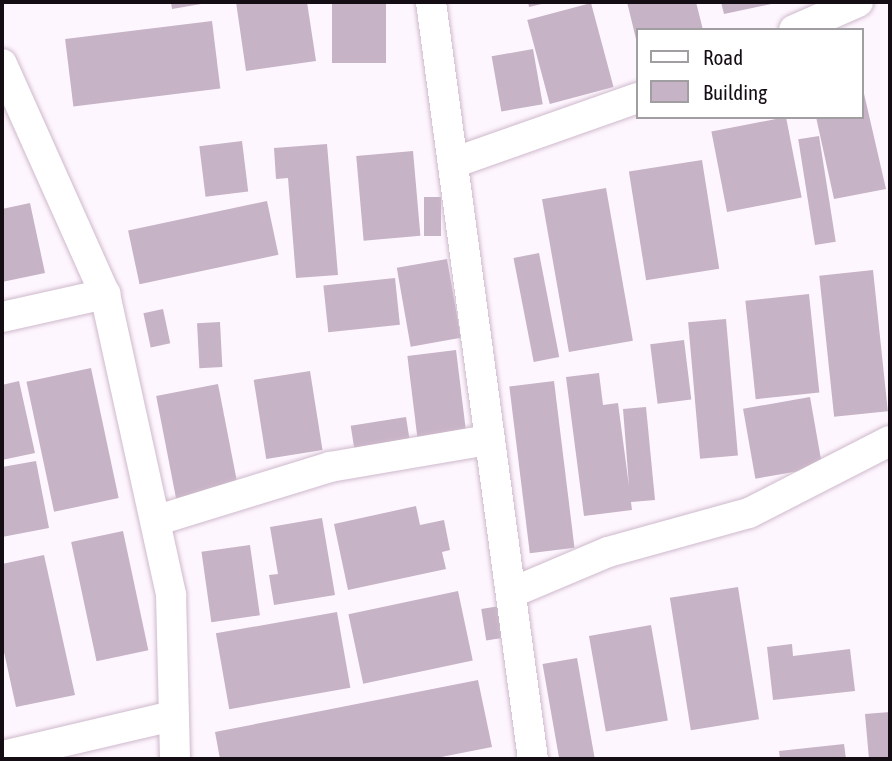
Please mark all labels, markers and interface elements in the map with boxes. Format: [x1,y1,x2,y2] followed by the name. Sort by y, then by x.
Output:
[636,28,864,119] legend
[703,45,743,69] text: Road
[703,80,767,104] text: Building

